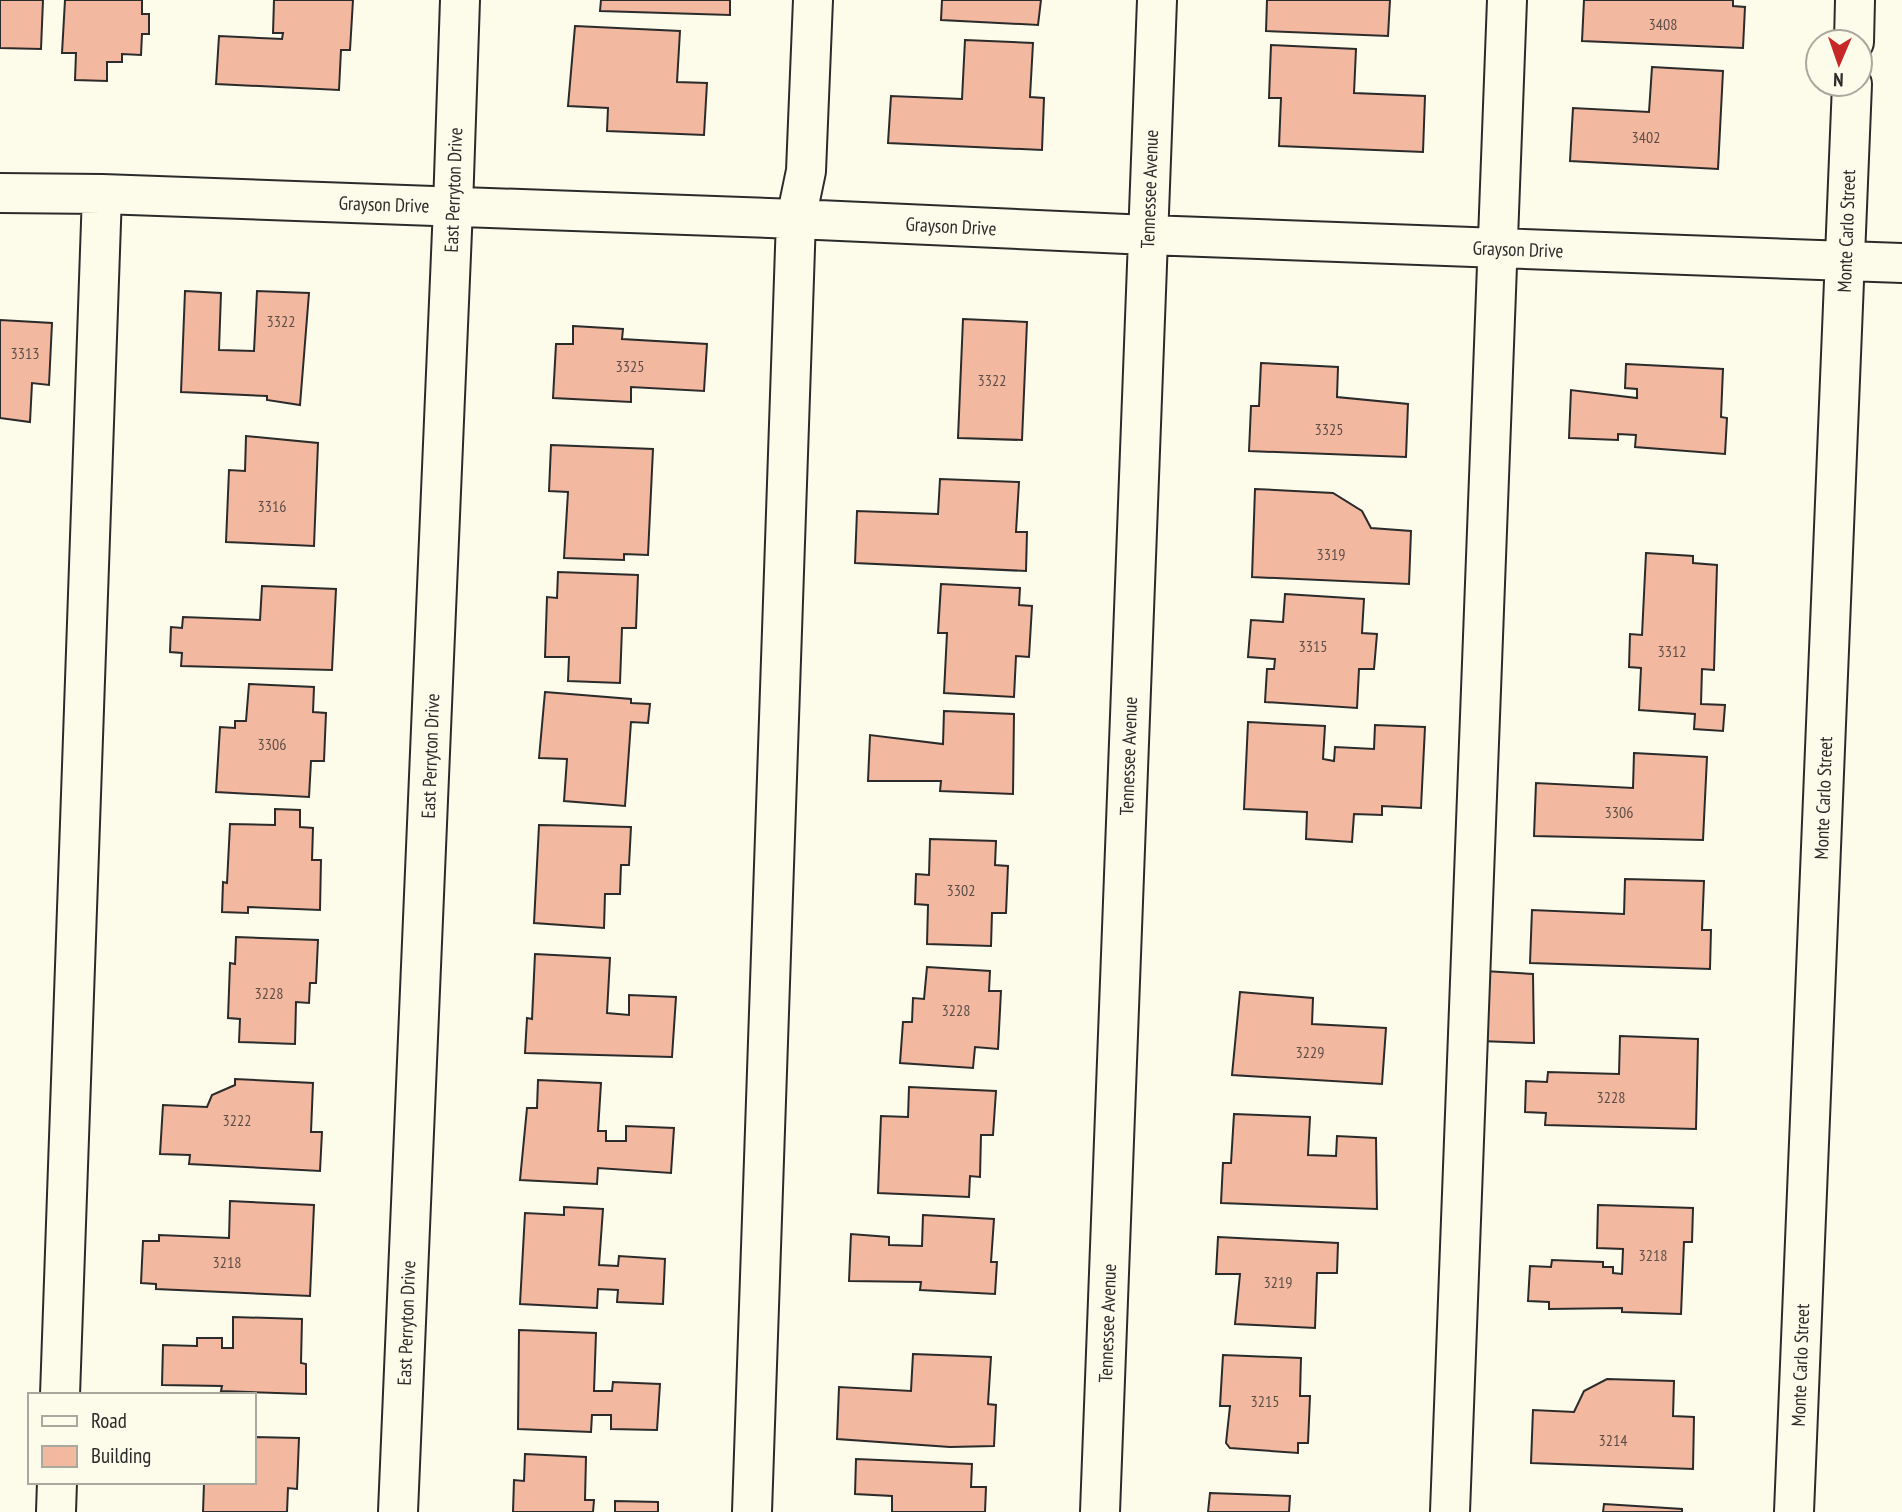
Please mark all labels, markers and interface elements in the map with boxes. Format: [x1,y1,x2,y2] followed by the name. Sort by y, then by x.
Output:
[1649,14,1677,34] house number: 3408
[1804,28,1874,98] north arrow
[1833,68,1844,92] text: N
[439,127,467,253] street label: East Perryton Drive
[1632,127,1660,147] house number: 3402
[1135,129,1163,249] street label: Tennessee Avenue
[1832,168,1860,293] street label: Monte Carlo Street
[338,190,430,218] street label: Grayson Drive
[905,212,997,240] street label: Grayson Drive
[1472,235,1564,263] street label: Grayson Drive
[267,311,295,331] house number: 3322
[11,343,39,363] house number: 3313
[616,356,644,376] house number: 3325
[978,370,1006,390] house number: 3322
[1315,419,1343,439] house number: 3325
[258,496,286,516] house number: 3316
[1317,544,1345,564] house number: 3319
[1299,636,1327,656] house number: 3315
[1658,641,1686,661] house number: 3312
[416,693,444,819] street label: East Perryton Drive
[1114,696,1142,816] street label: Tennessee Avenue
[258,734,286,754] house number: 3306
[1809,735,1837,860] street label: Monte Carlo Street
[1605,802,1633,822] house number: 3306
[947,880,975,900] house number: 3302
[255,983,283,1003] house number: 3228
[942,1000,970,1020] house number: 3228
[1296,1042,1324,1062] house number: 3229
[1597,1087,1625,1107] house number: 3228
[223,1110,251,1130] house number: 3222
[1639,1245,1667,1265] house number: 3218
[213,1252,241,1272] house number: 3218
[392,1260,420,1386] street label: East Perryton Drive
[1093,1263,1121,1383] street label: Tennessee Avenue
[1264,1272,1292,1292] house number: 3219
[1786,1302,1814,1427] street label: Monte Carlo Street
[1251,1391,1279,1411] house number: 3215
[28,1393,256,1484] legend
[91,1407,127,1434] text: Road
[1599,1430,1627,1450] house number: 3214
[91,1442,151,1469] text: Building

